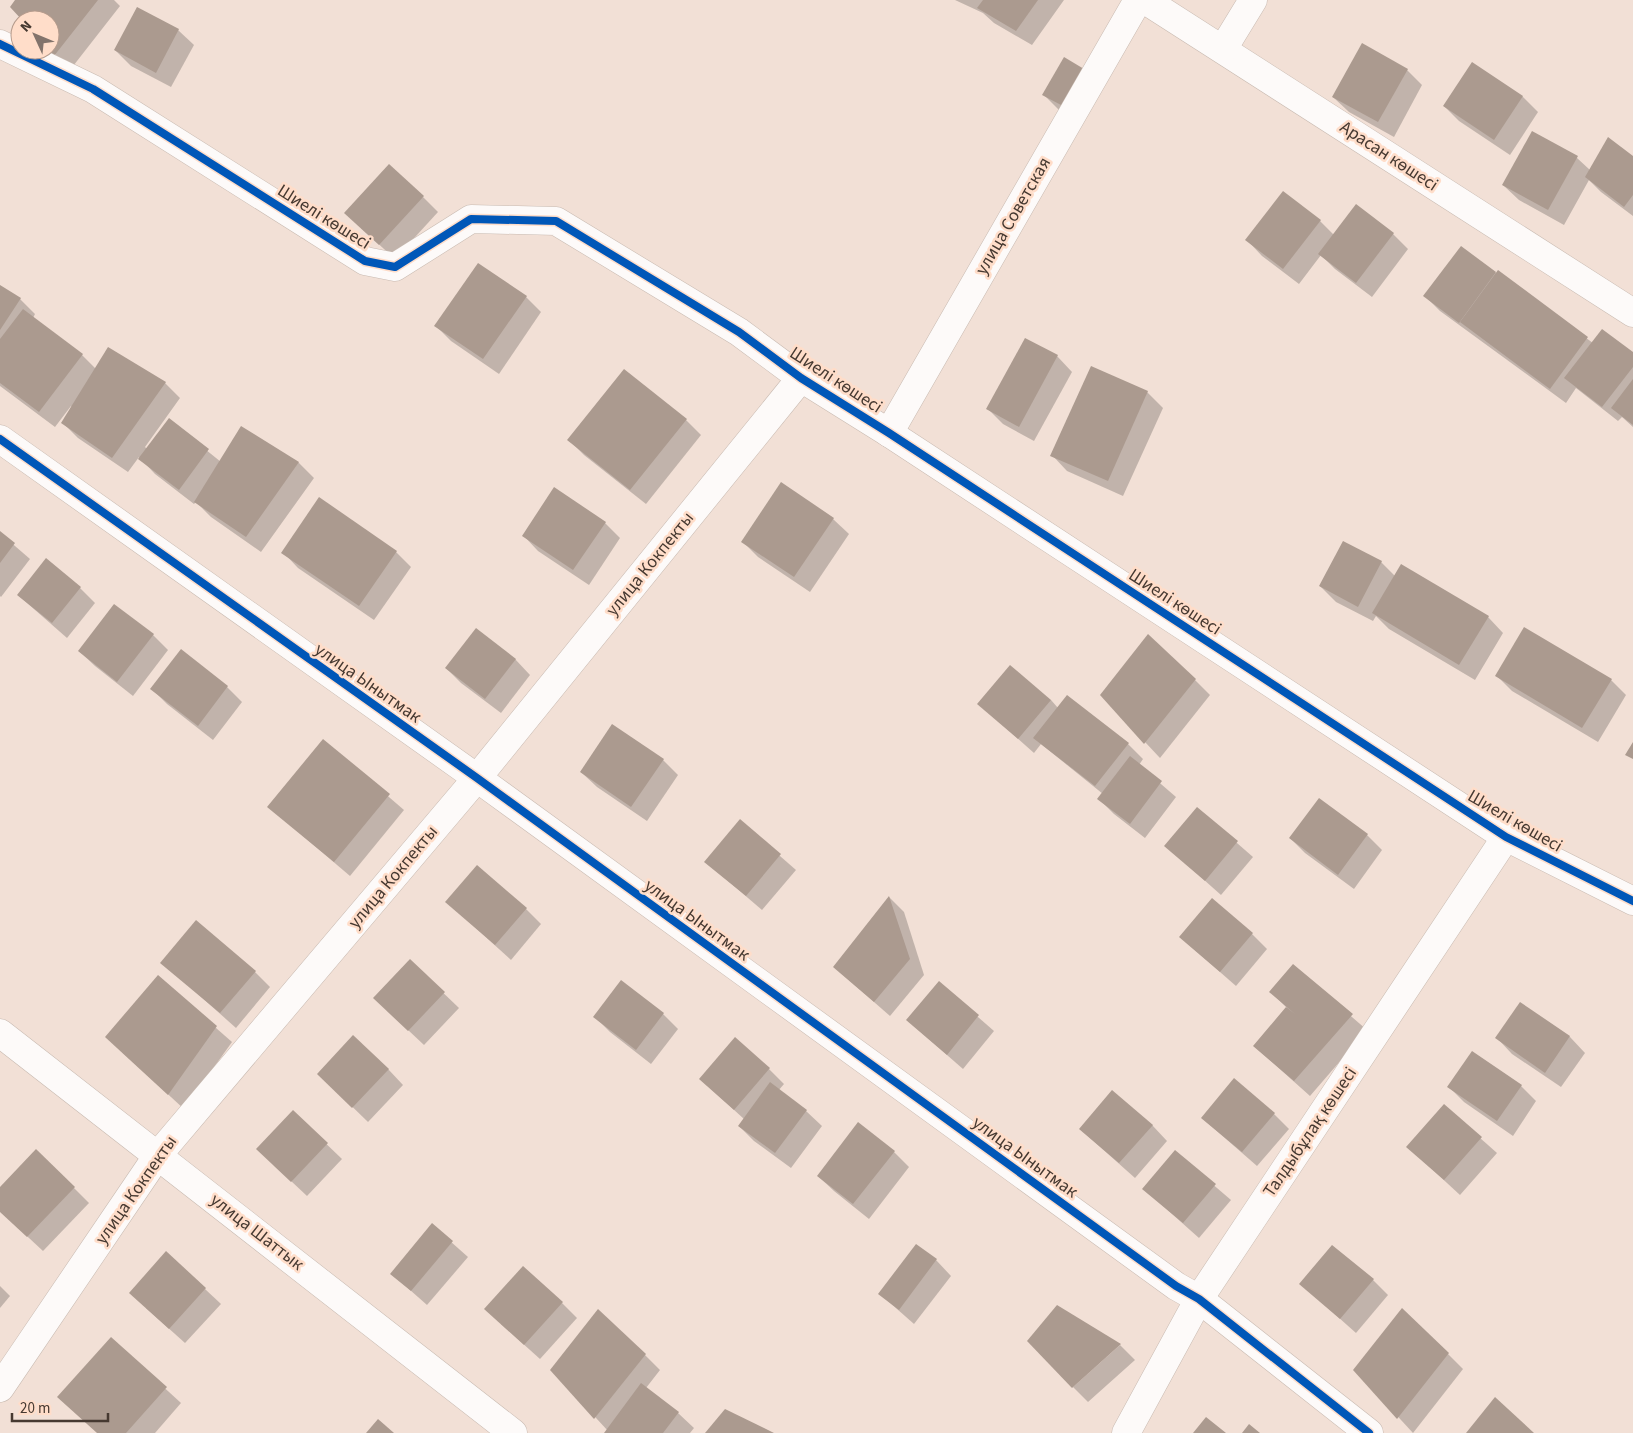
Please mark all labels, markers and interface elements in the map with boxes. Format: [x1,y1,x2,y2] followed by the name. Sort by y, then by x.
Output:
[10,10,60,60] north arrow
[16,16,37,37] text: N
[1335,115,1443,197] street label: Арасан көшесі
[969,153,1057,279] street label: улица Советская
[272,178,376,256] street label: Шиелі көшесі
[785,341,887,419] street label: Шиелі көшесі
[600,507,700,621] street label: улица Кокпекты
[1124,563,1226,641] street label: Шиелі көшесі
[310,637,426,729] street label: улица Ынытмак
[1463,784,1567,858] street label: Шиелі көшесі
[342,820,444,934] street label: улица Кокпекты
[639,873,755,967] street label: улица Ынытмак
[1257,1062,1363,1202] street label: Талдыбұлақ көшесі
[967,1110,1083,1204] street label: улица Ынытмак
[89,1131,183,1249] street label: улица Кокпекты
[205,1187,309,1277] street label: улица Шаттык
[12,1390,109,1422] scale bar
[20,1398,50,1419] text: 20 m

